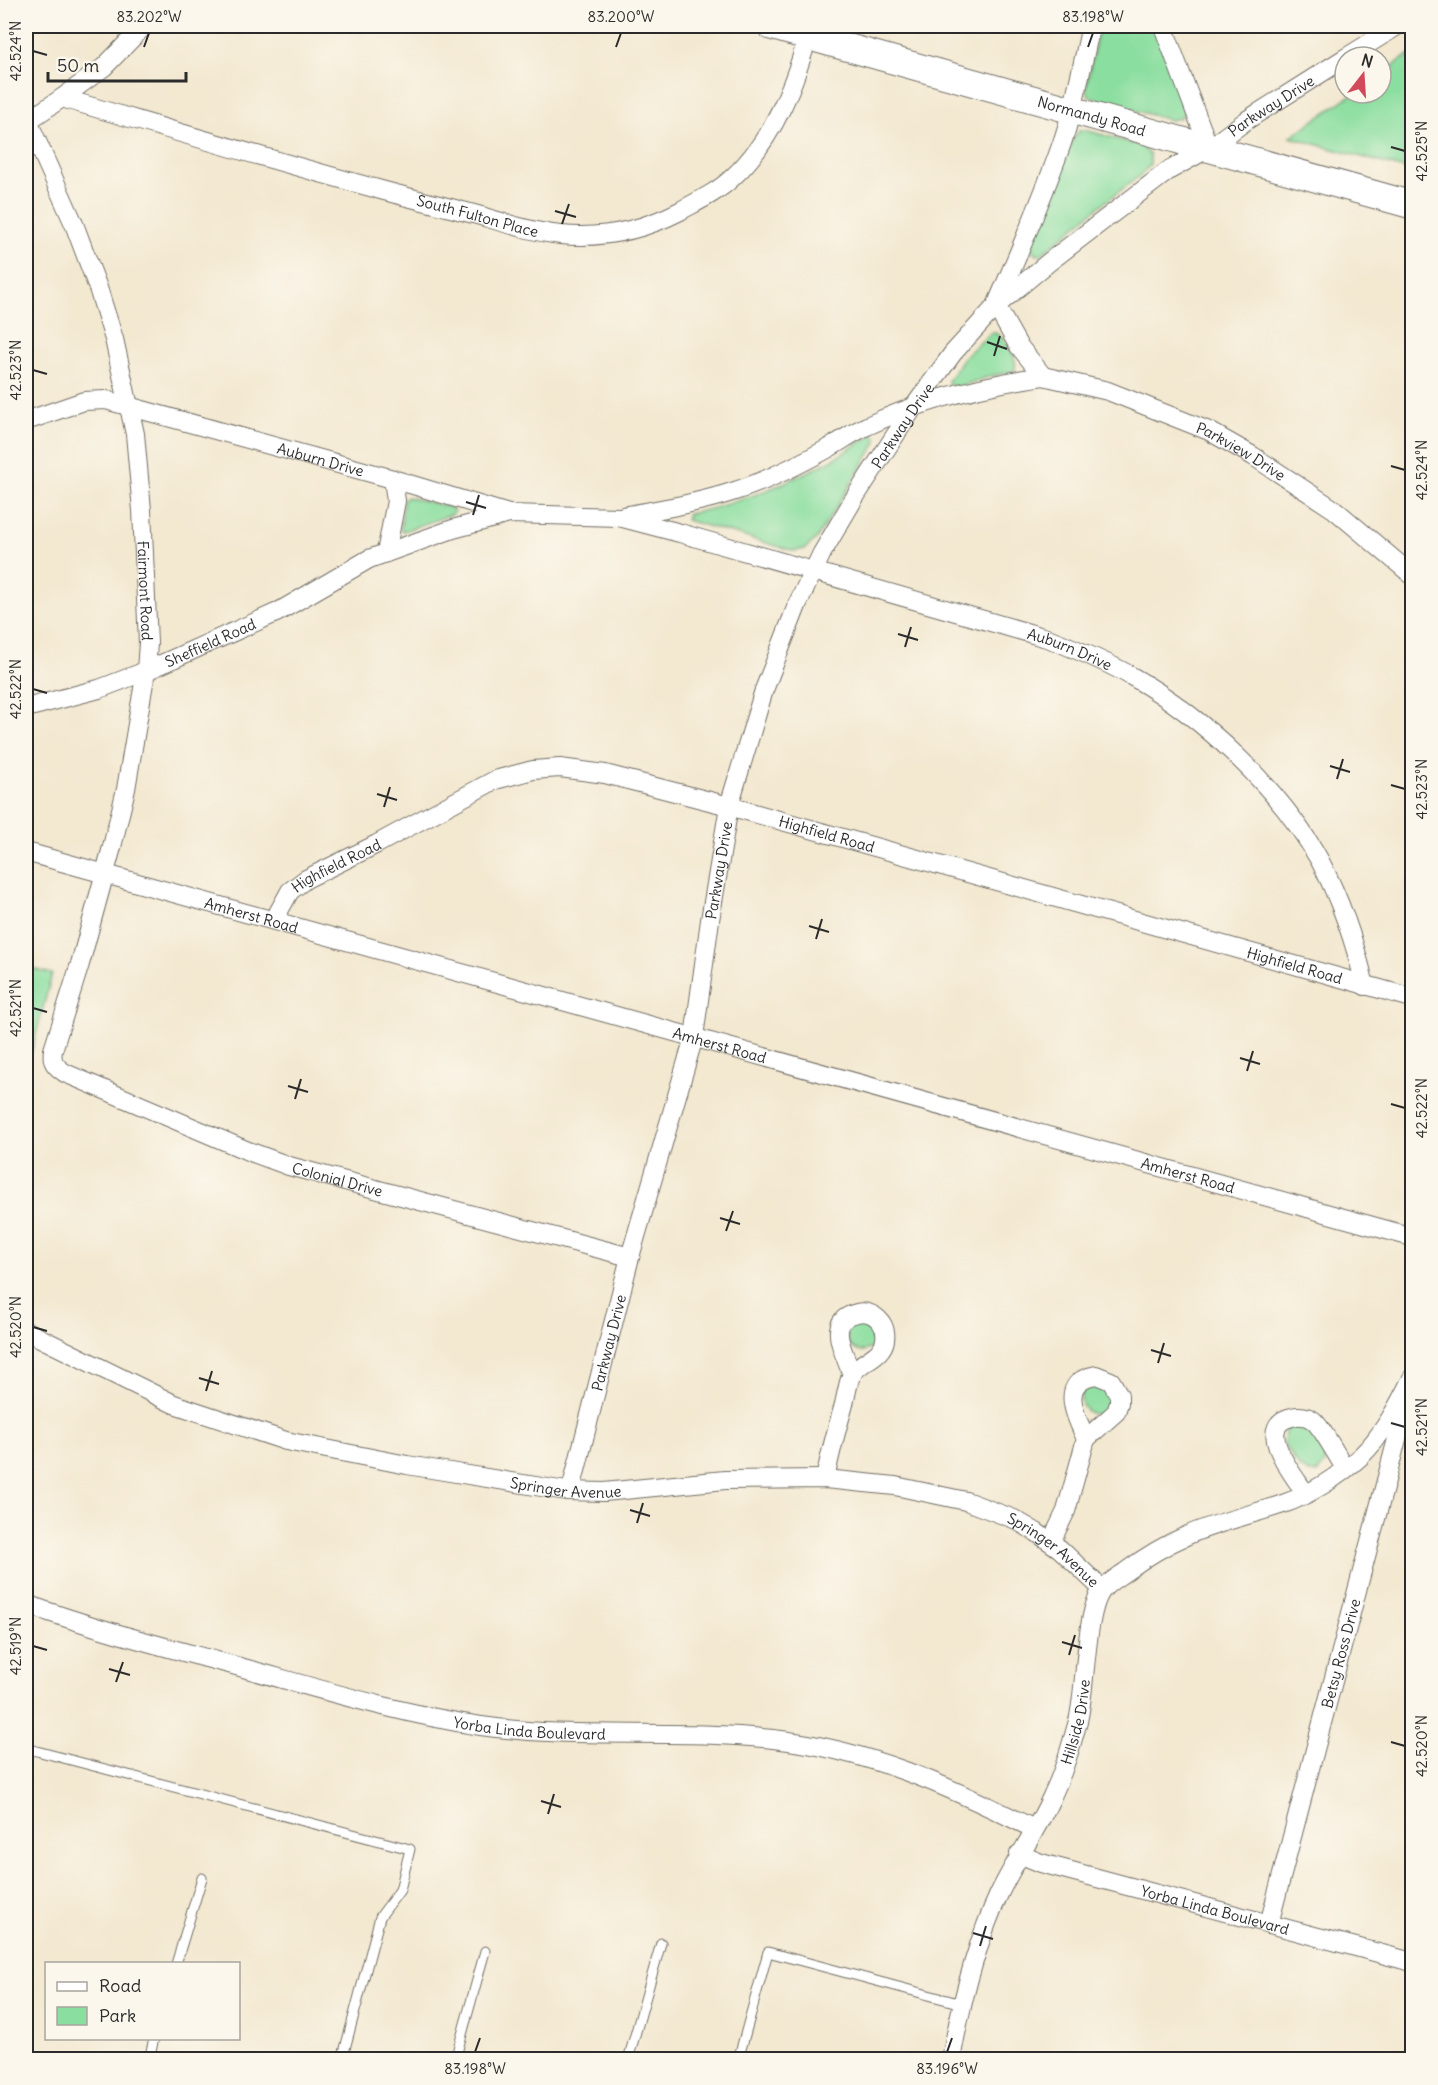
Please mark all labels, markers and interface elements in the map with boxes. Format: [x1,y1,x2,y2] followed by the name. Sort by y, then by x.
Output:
[116,7,182,26] text: 83.202°W
[588,7,655,26] text: 83.200°W
[1062,7,1124,26] text: 83.198°W
[6,21,25,81] text: 42.524°N
[48,45,186,83] scale bar
[1333,45,1393,105] north arrow
[1359,49,1376,72] text: N
[57,54,99,77] text: 50 m
[1224,71,1318,140] street label: Parkway Drive
[1036,91,1148,140] street label: Normandy Road
[1412,121,1431,181] text: 42.525°N
[415,190,540,241] street label: South Fulton Place
[6,340,25,400] text: 42.523°N
[867,379,938,472] street label: Parkway Drive
[1194,417,1289,484] street label: Parkview Drive
[275,438,366,480] street label: Auburn Drive
[1412,440,1431,500] text: 42.524°N
[134,540,157,641] street label: Fairmont Road
[162,614,259,671] street label: Sheffield Road
[1025,624,1115,674] street label: Auburn Drive
[6,659,25,719] text: 42.522°N
[1412,759,1431,819] text: 42.523°N
[777,811,877,856] street label: Highfield Road
[701,820,736,921] street label: Parkway Drive
[287,834,384,896] street label: Highfield Road
[203,893,301,937] street label: Amherst Road
[1245,943,1345,988] street label: Highfield Road
[6,979,25,1037] text: 42.521°N
[671,1023,769,1067] street label: Amherst Road
[1412,1078,1431,1138] text: 42.522°N
[1139,1153,1237,1197] street label: Amherst Road
[290,1158,385,1200] street label: Colonial Drive
[587,1292,630,1393] street label: Parkway Drive
[6,1296,25,1358] text: 42.520°N
[1412,1398,1431,1456] text: 42.521°N
[509,1473,622,1502] street label: Springer Avenue
[1005,1508,1103,1591] street label: Springer Avenue
[1317,1596,1364,1710] street label: Betsy Ross Drive
[6,1617,25,1675] text: 42.519°N
[1056,1678,1093,1767] street label: Hillside Drive
[452,1712,606,1743] street label: Yorba Linda Boulevard
[1412,1715,1431,1777] text: 42.520°N
[1139,1881,1291,1938] street label: Yorba Linda Boulevard
[45,1962,240,2040] legend
[99,1974,142,1997] text: Road
[99,2004,136,2027] text: Park
[444,2059,506,2078] text: 83.198°W
[916,2059,978,2078] text: 83.196°W

